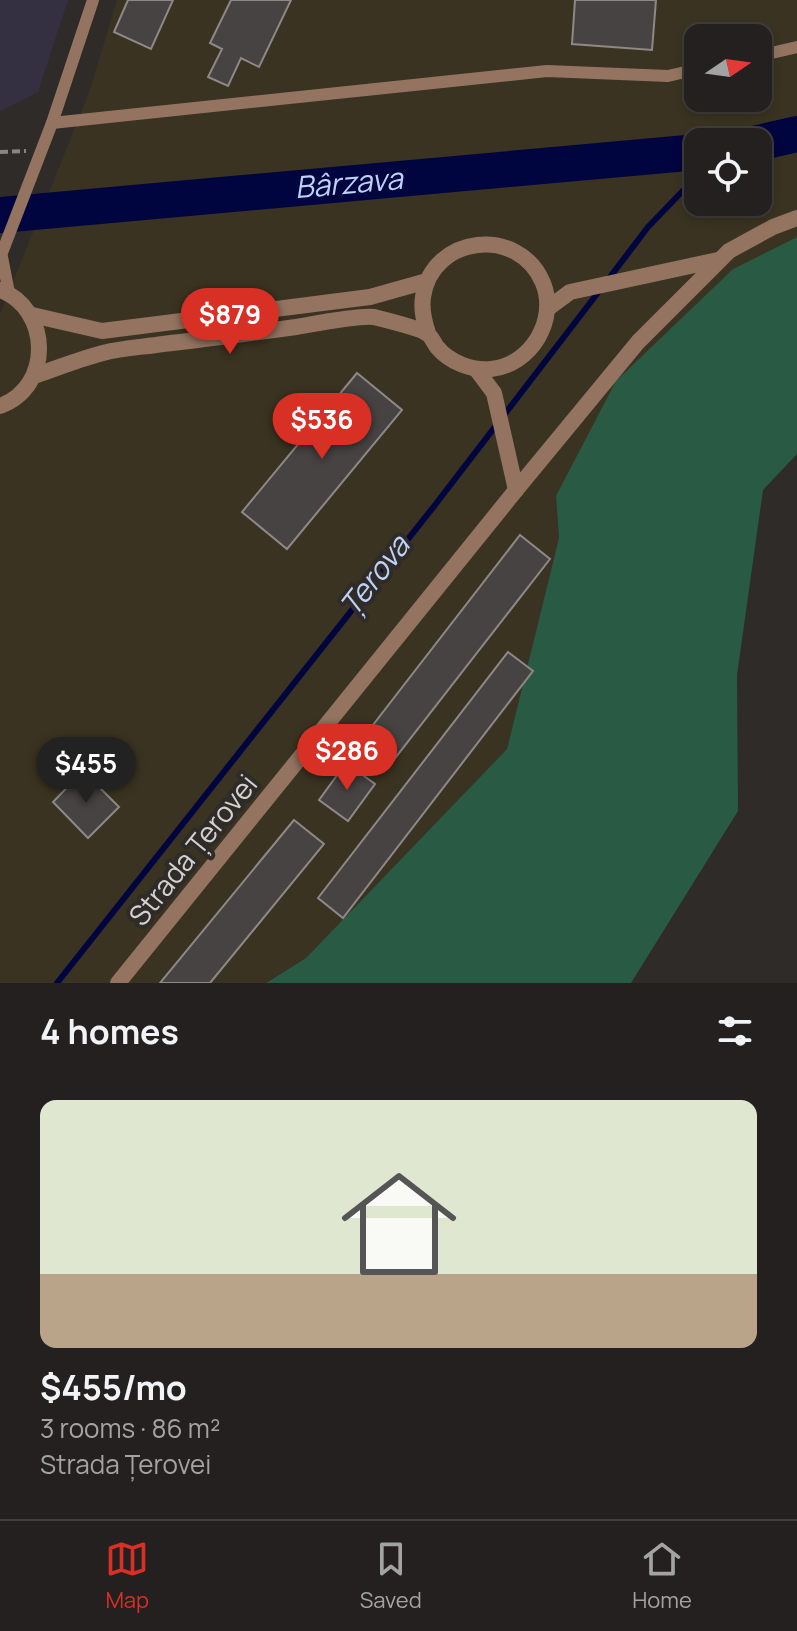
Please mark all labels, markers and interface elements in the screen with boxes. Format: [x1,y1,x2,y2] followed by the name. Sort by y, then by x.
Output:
[684,24,772,112] north arrow
[684,24,772,216] map controls
[684,128,772,216] button: locate
[293,157,405,207] water label: Bârzava
[183,288,277,356] pin: $879
[199,296,261,332] text: $879
[275,393,369,461] pin: $536
[291,401,353,437] text: $536
[329,525,419,624] water label: Țerova
[300,724,394,792] pin: $286
[315,732,379,768] text: $286
[39,737,133,805] pin: $455
[55,745,117,781] text: $455
[119,766,265,933] street label: Strada Țerovei
[40,1008,179,1054] text: 4 homes
[713,1009,757,1053] icon: filters
[327,1152,471,1296] icon: home
[40,1364,187,1410] text: $455/mo
[40,1410,220,1446] text: 3 rooms · 86 m²
[40,1446,211,1482] text: Strada Țerovei
[105,1537,149,1615] tab: Map
[360,1537,422,1615] tab: Saved
[632,1537,692,1615] tab: Home

